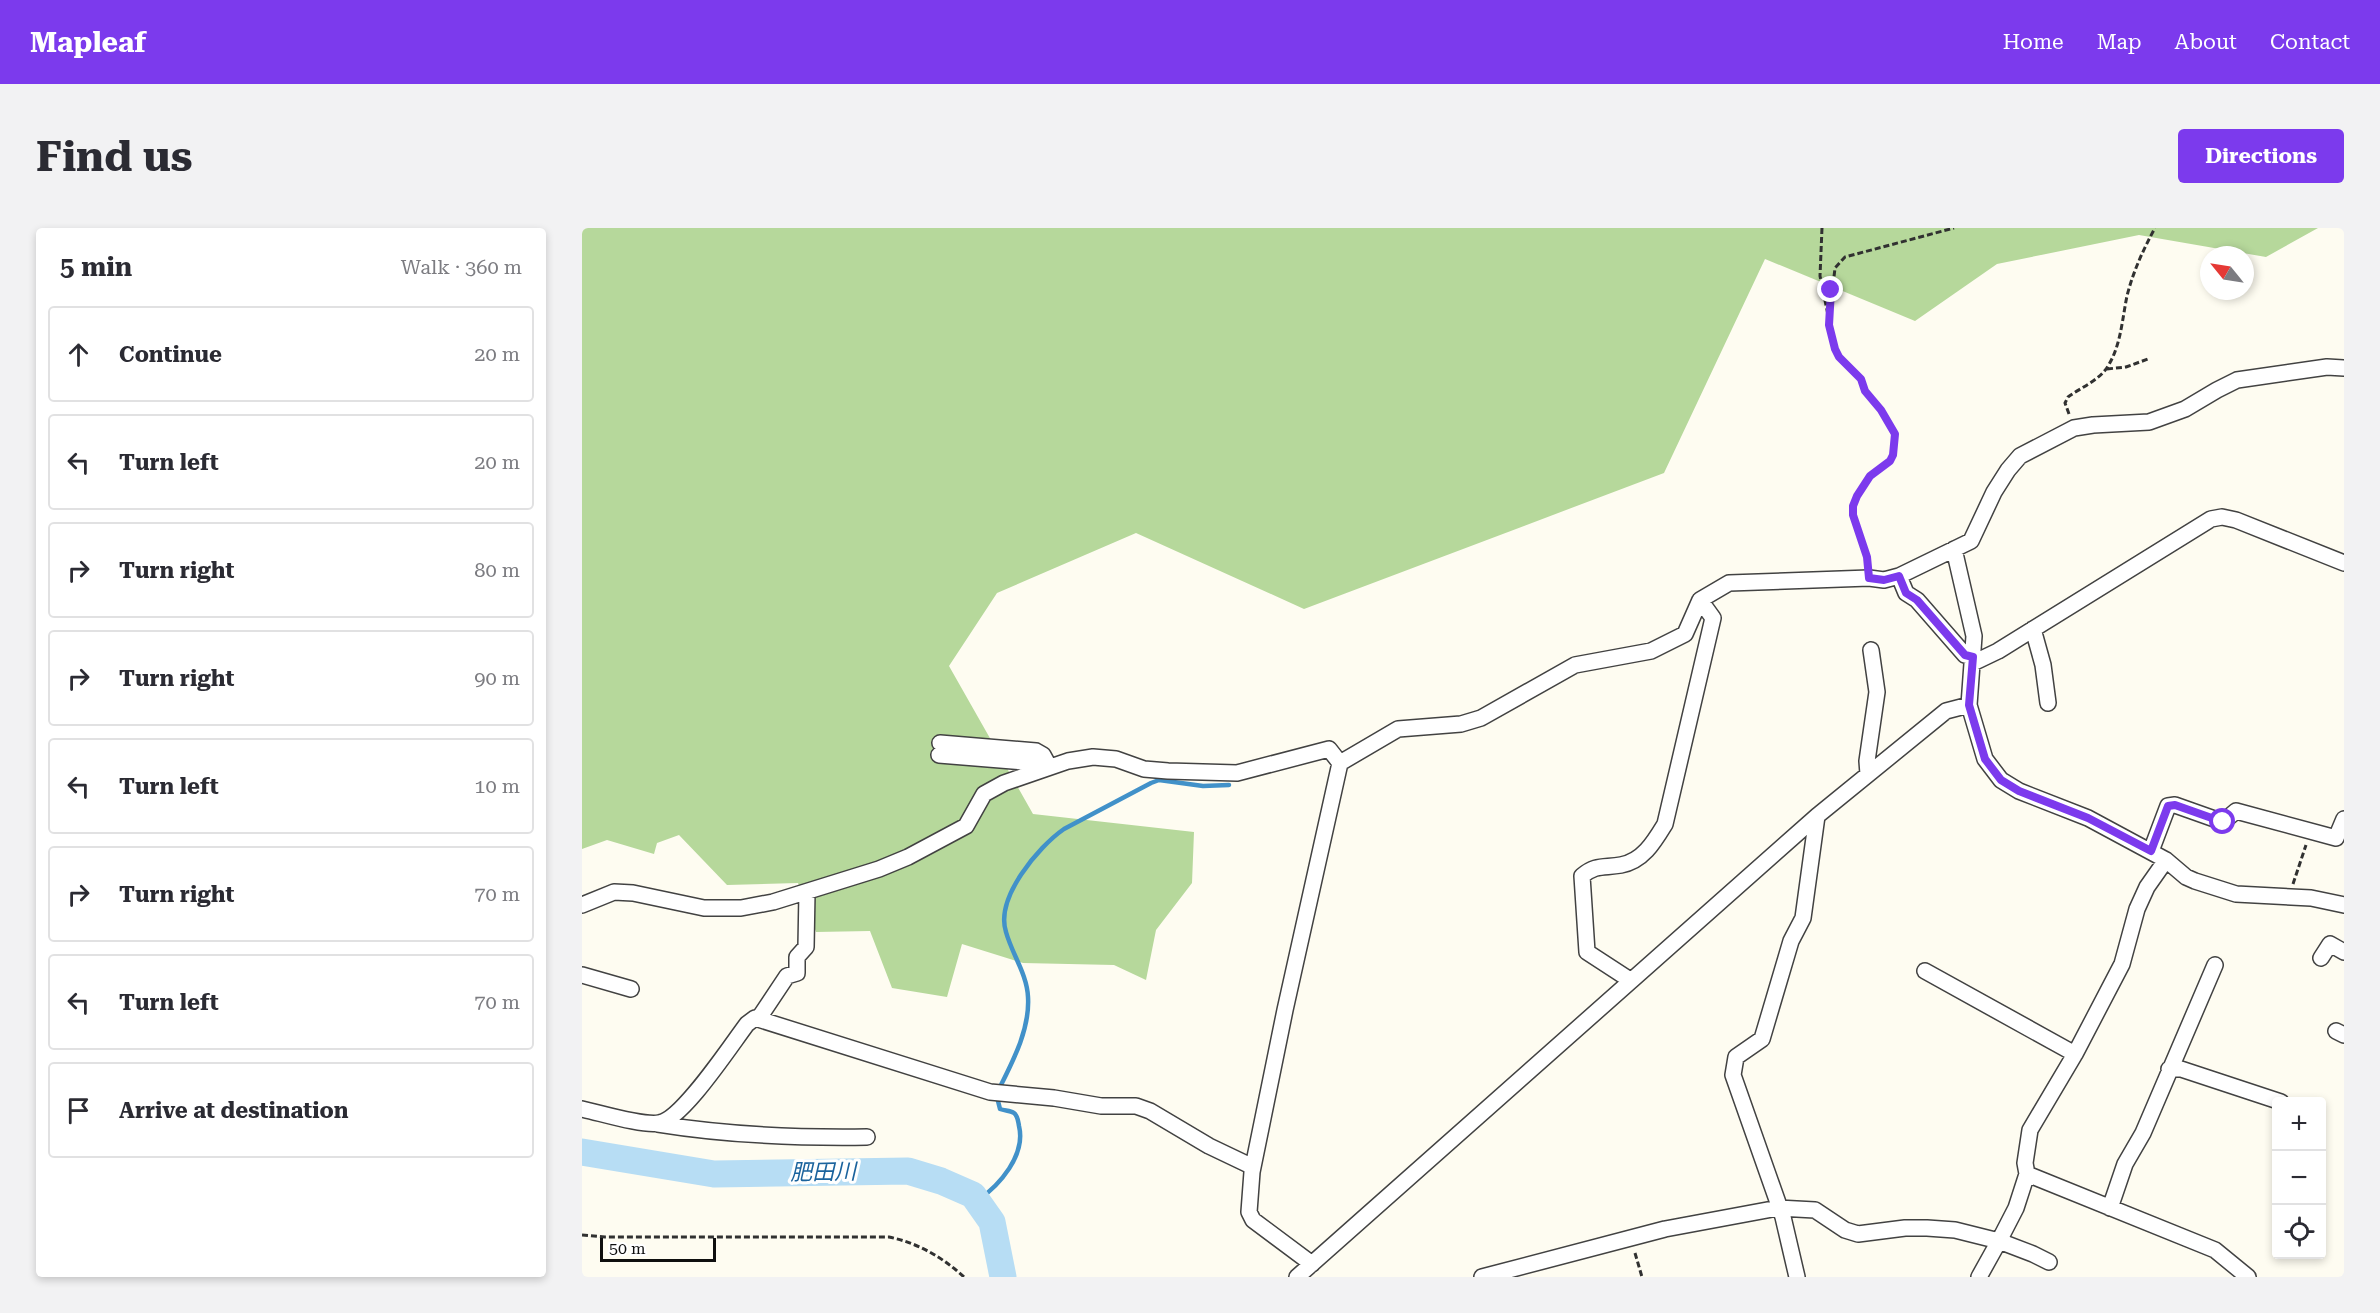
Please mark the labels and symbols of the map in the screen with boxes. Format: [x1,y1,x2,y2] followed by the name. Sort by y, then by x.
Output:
[2200,246,2254,300] north arrow
[1817,276,1843,302] route end
[2209,808,2235,834] route start
[790,1159,858,1185] water label: 肥田川
[600,1235,716,1262] scale bar

